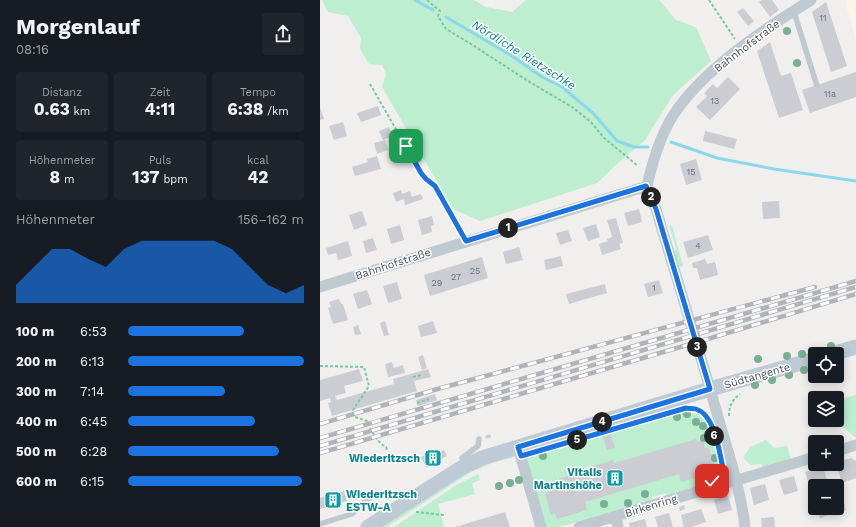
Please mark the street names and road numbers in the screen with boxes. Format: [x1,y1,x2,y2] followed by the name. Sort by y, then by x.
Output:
[712,17,782,75] street label: Bahnhofstraße
[354,246,432,282] street label: Bahnhofstraße
[722,360,792,392] street label: Südtangente
[623,492,679,520] street label: Birkenring

